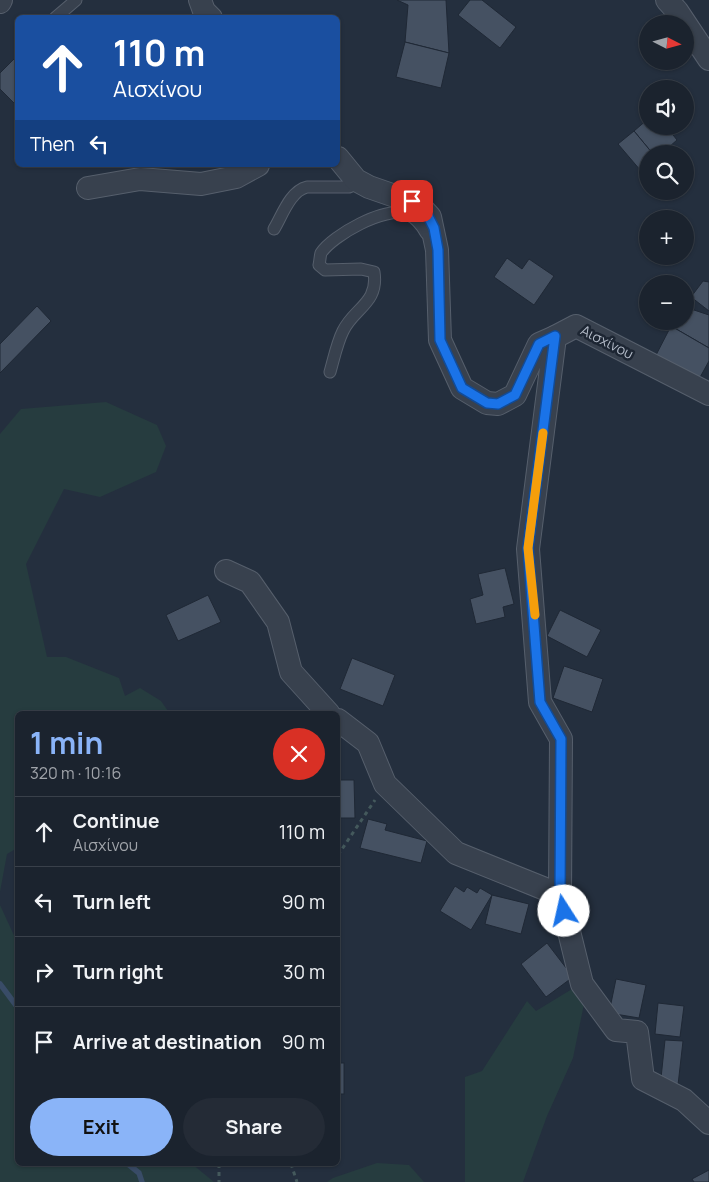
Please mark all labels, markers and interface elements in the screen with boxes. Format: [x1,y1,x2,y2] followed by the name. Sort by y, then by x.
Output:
[639,15,694,70] north arrow
[639,15,694,330] map controls
[113,29,205,77] text: 110 m
[30,35,95,100] icon: ahead
[113,74,202,104] text: Αισχίνου
[639,80,694,135] button: sound
[85,130,113,158] icon: left
[30,131,75,157] text: Then
[639,145,694,200] button: search
[391,180,433,222] pin
[398,187,426,215] icon: arrive
[639,210,694,265] button: +
[639,275,694,330] button: −
[578,320,637,363] street label: Αισχίνου
[30,722,103,763] text: 1 min
[273,728,325,780] button: close
[30,762,121,784] text: 320 m · 10:16
[73,808,159,834] text: Continue
[30,818,58,846] icon: ahead
[279,819,325,845] text: 110 m
[73,834,138,856] text: Αισχίνου
[537,884,589,936] position arrow
[30,888,58,916] icon: left
[73,889,151,915] text: Turn left
[282,889,325,915] text: 90 m
[30,958,58,986] icon: right
[73,959,163,985] text: Turn right
[283,959,325,985] text: 30 m
[30,1028,58,1056] icon: arrive
[73,1029,262,1055] text: Arrive at destination
[282,1029,325,1055] text: 90 m
[30,1098,173,1156] button: Exit
[183,1098,325,1156] button: Share

